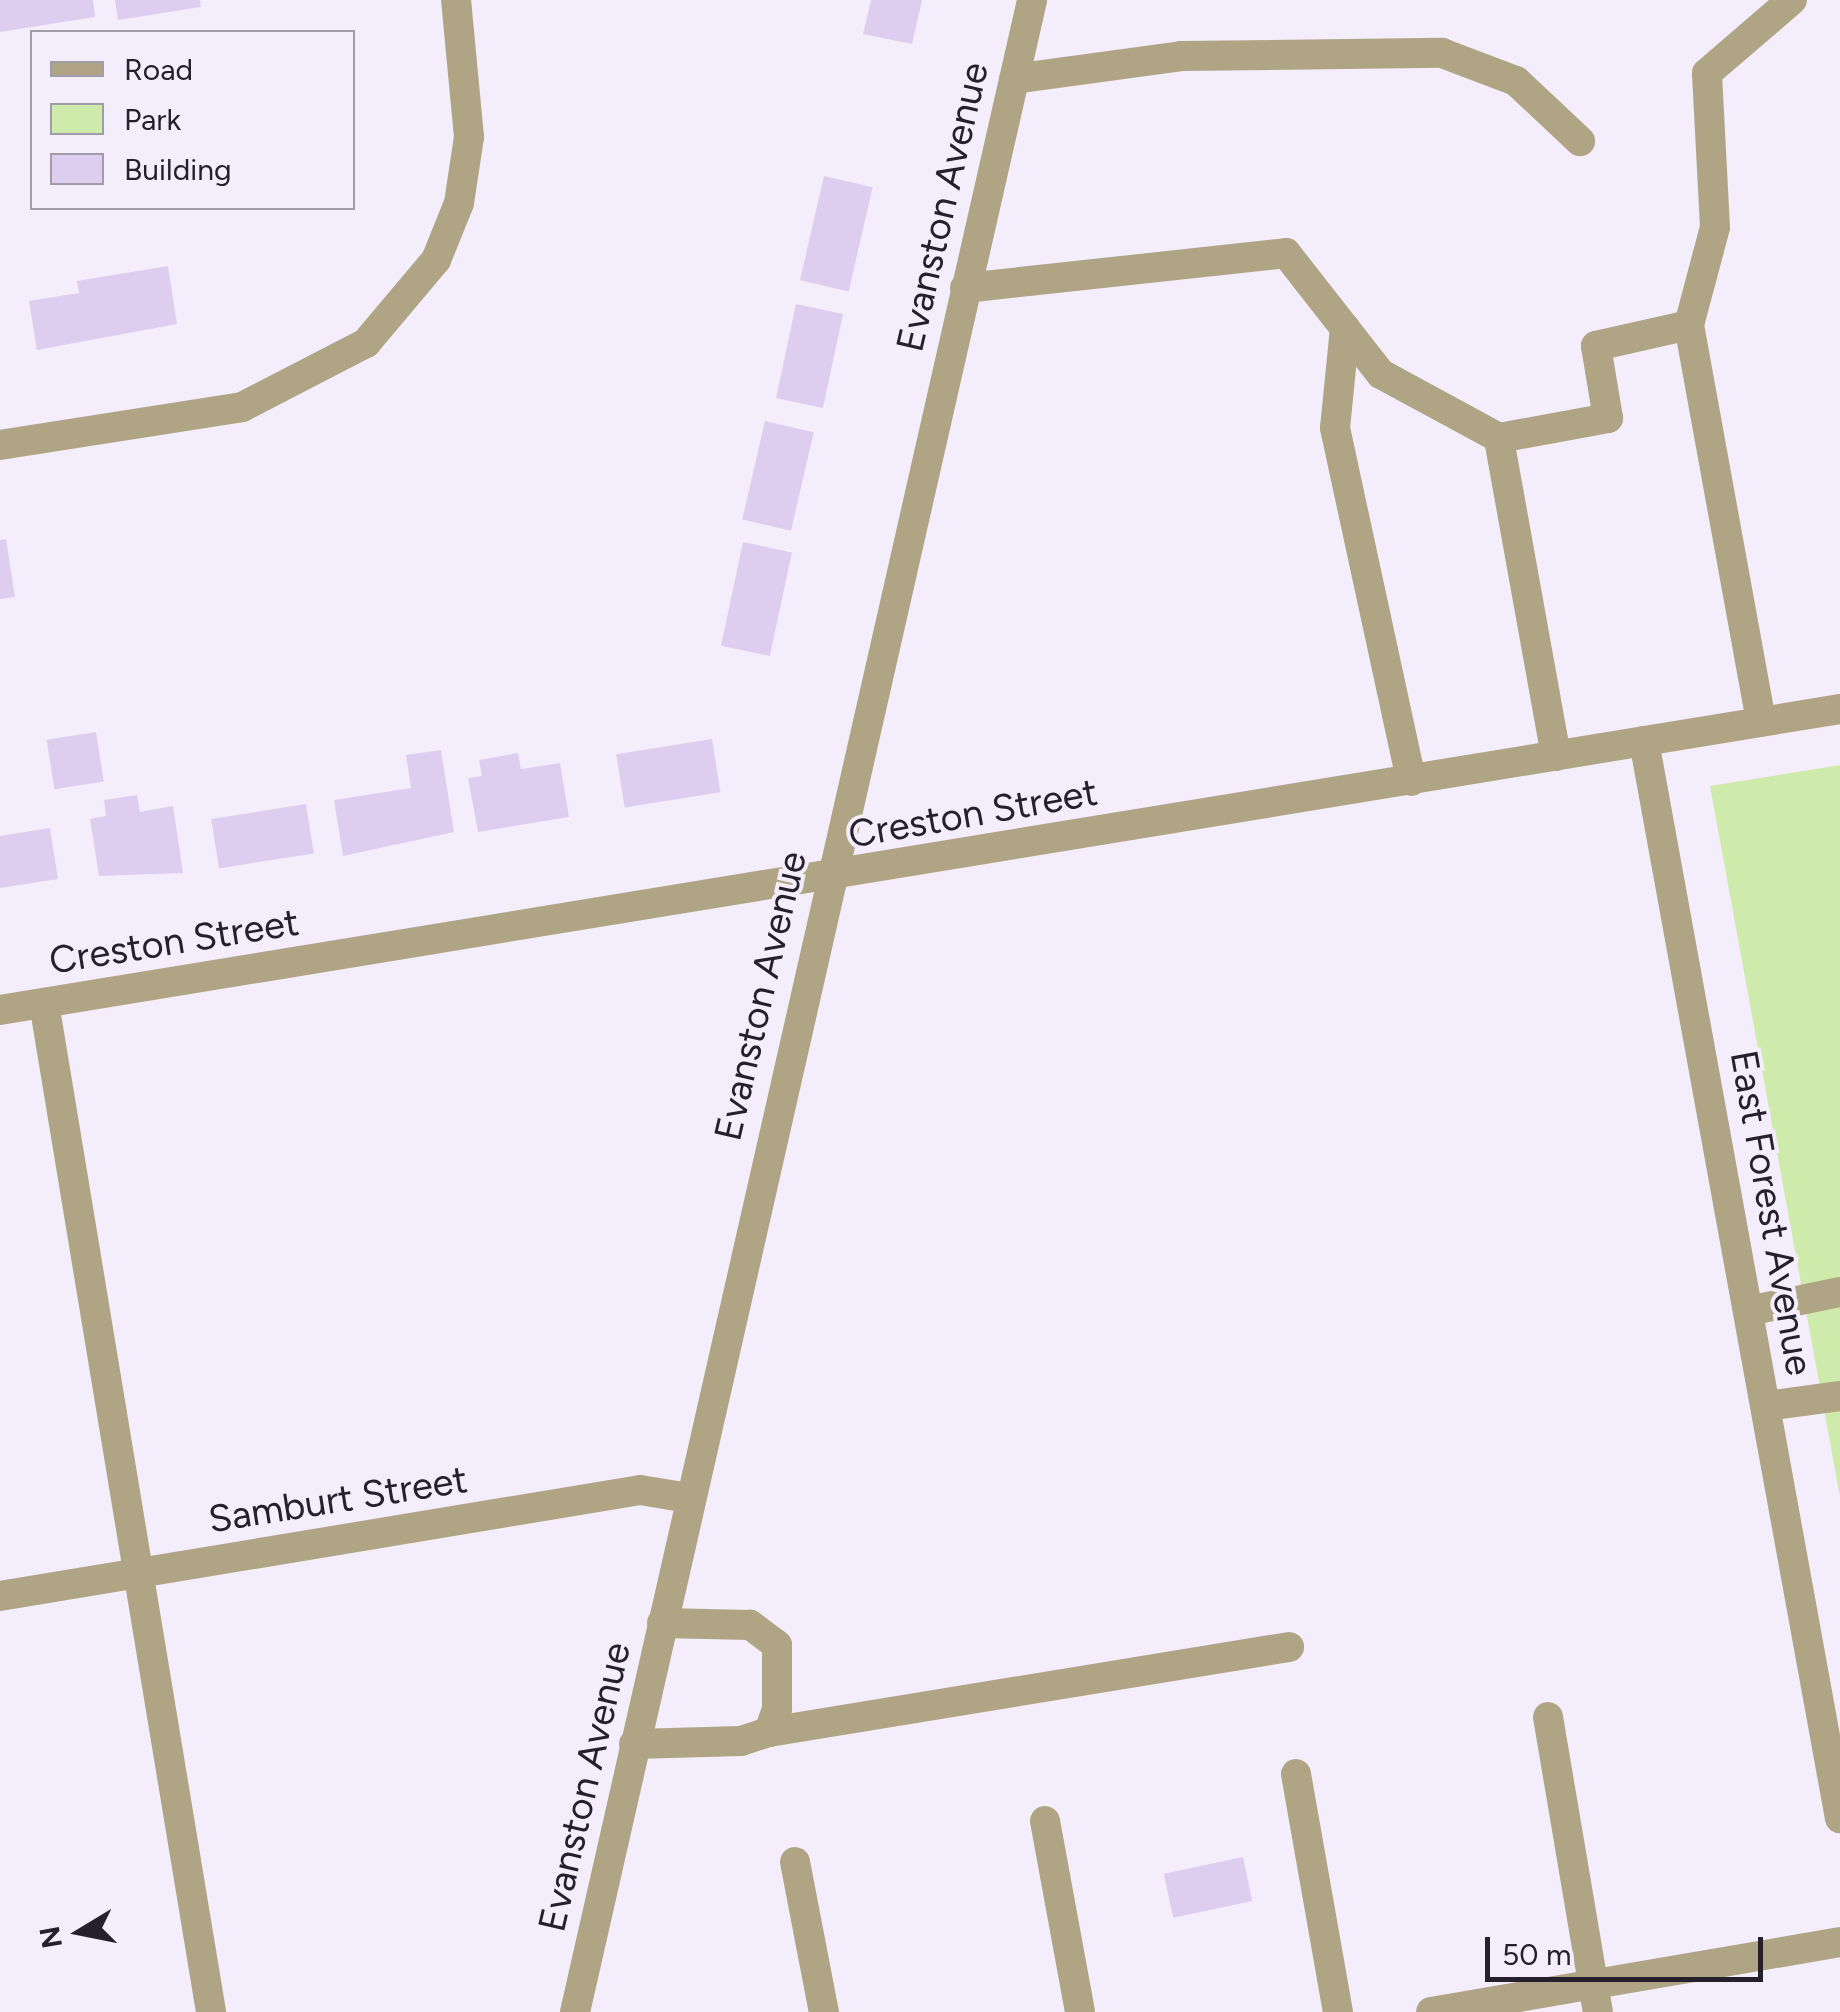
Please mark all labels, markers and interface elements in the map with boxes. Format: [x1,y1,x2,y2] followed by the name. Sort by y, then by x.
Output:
[30,30,355,210] legend
[124,51,193,88] text: Road
[888,58,998,356] street label: Evanston Avenue
[124,101,181,138] text: Park
[124,151,232,188] text: Building
[845,770,1101,858] street label: Creston Street
[706,847,816,1145] street label: Evanston Avenue
[46,900,302,984] street label: Creston Street
[1720,1047,1822,1379] street label: East Forest Avenue
[205,1457,471,1543] street label: Samburt Street
[530,1638,640,1936] street label: Evanston Avenue
[30,1882,130,1982] north arrow
[1490,1917,1768,1979] scale bar
[32,1924,69,1951] text: N
[1502,1936,1571,1973] text: 50 m

